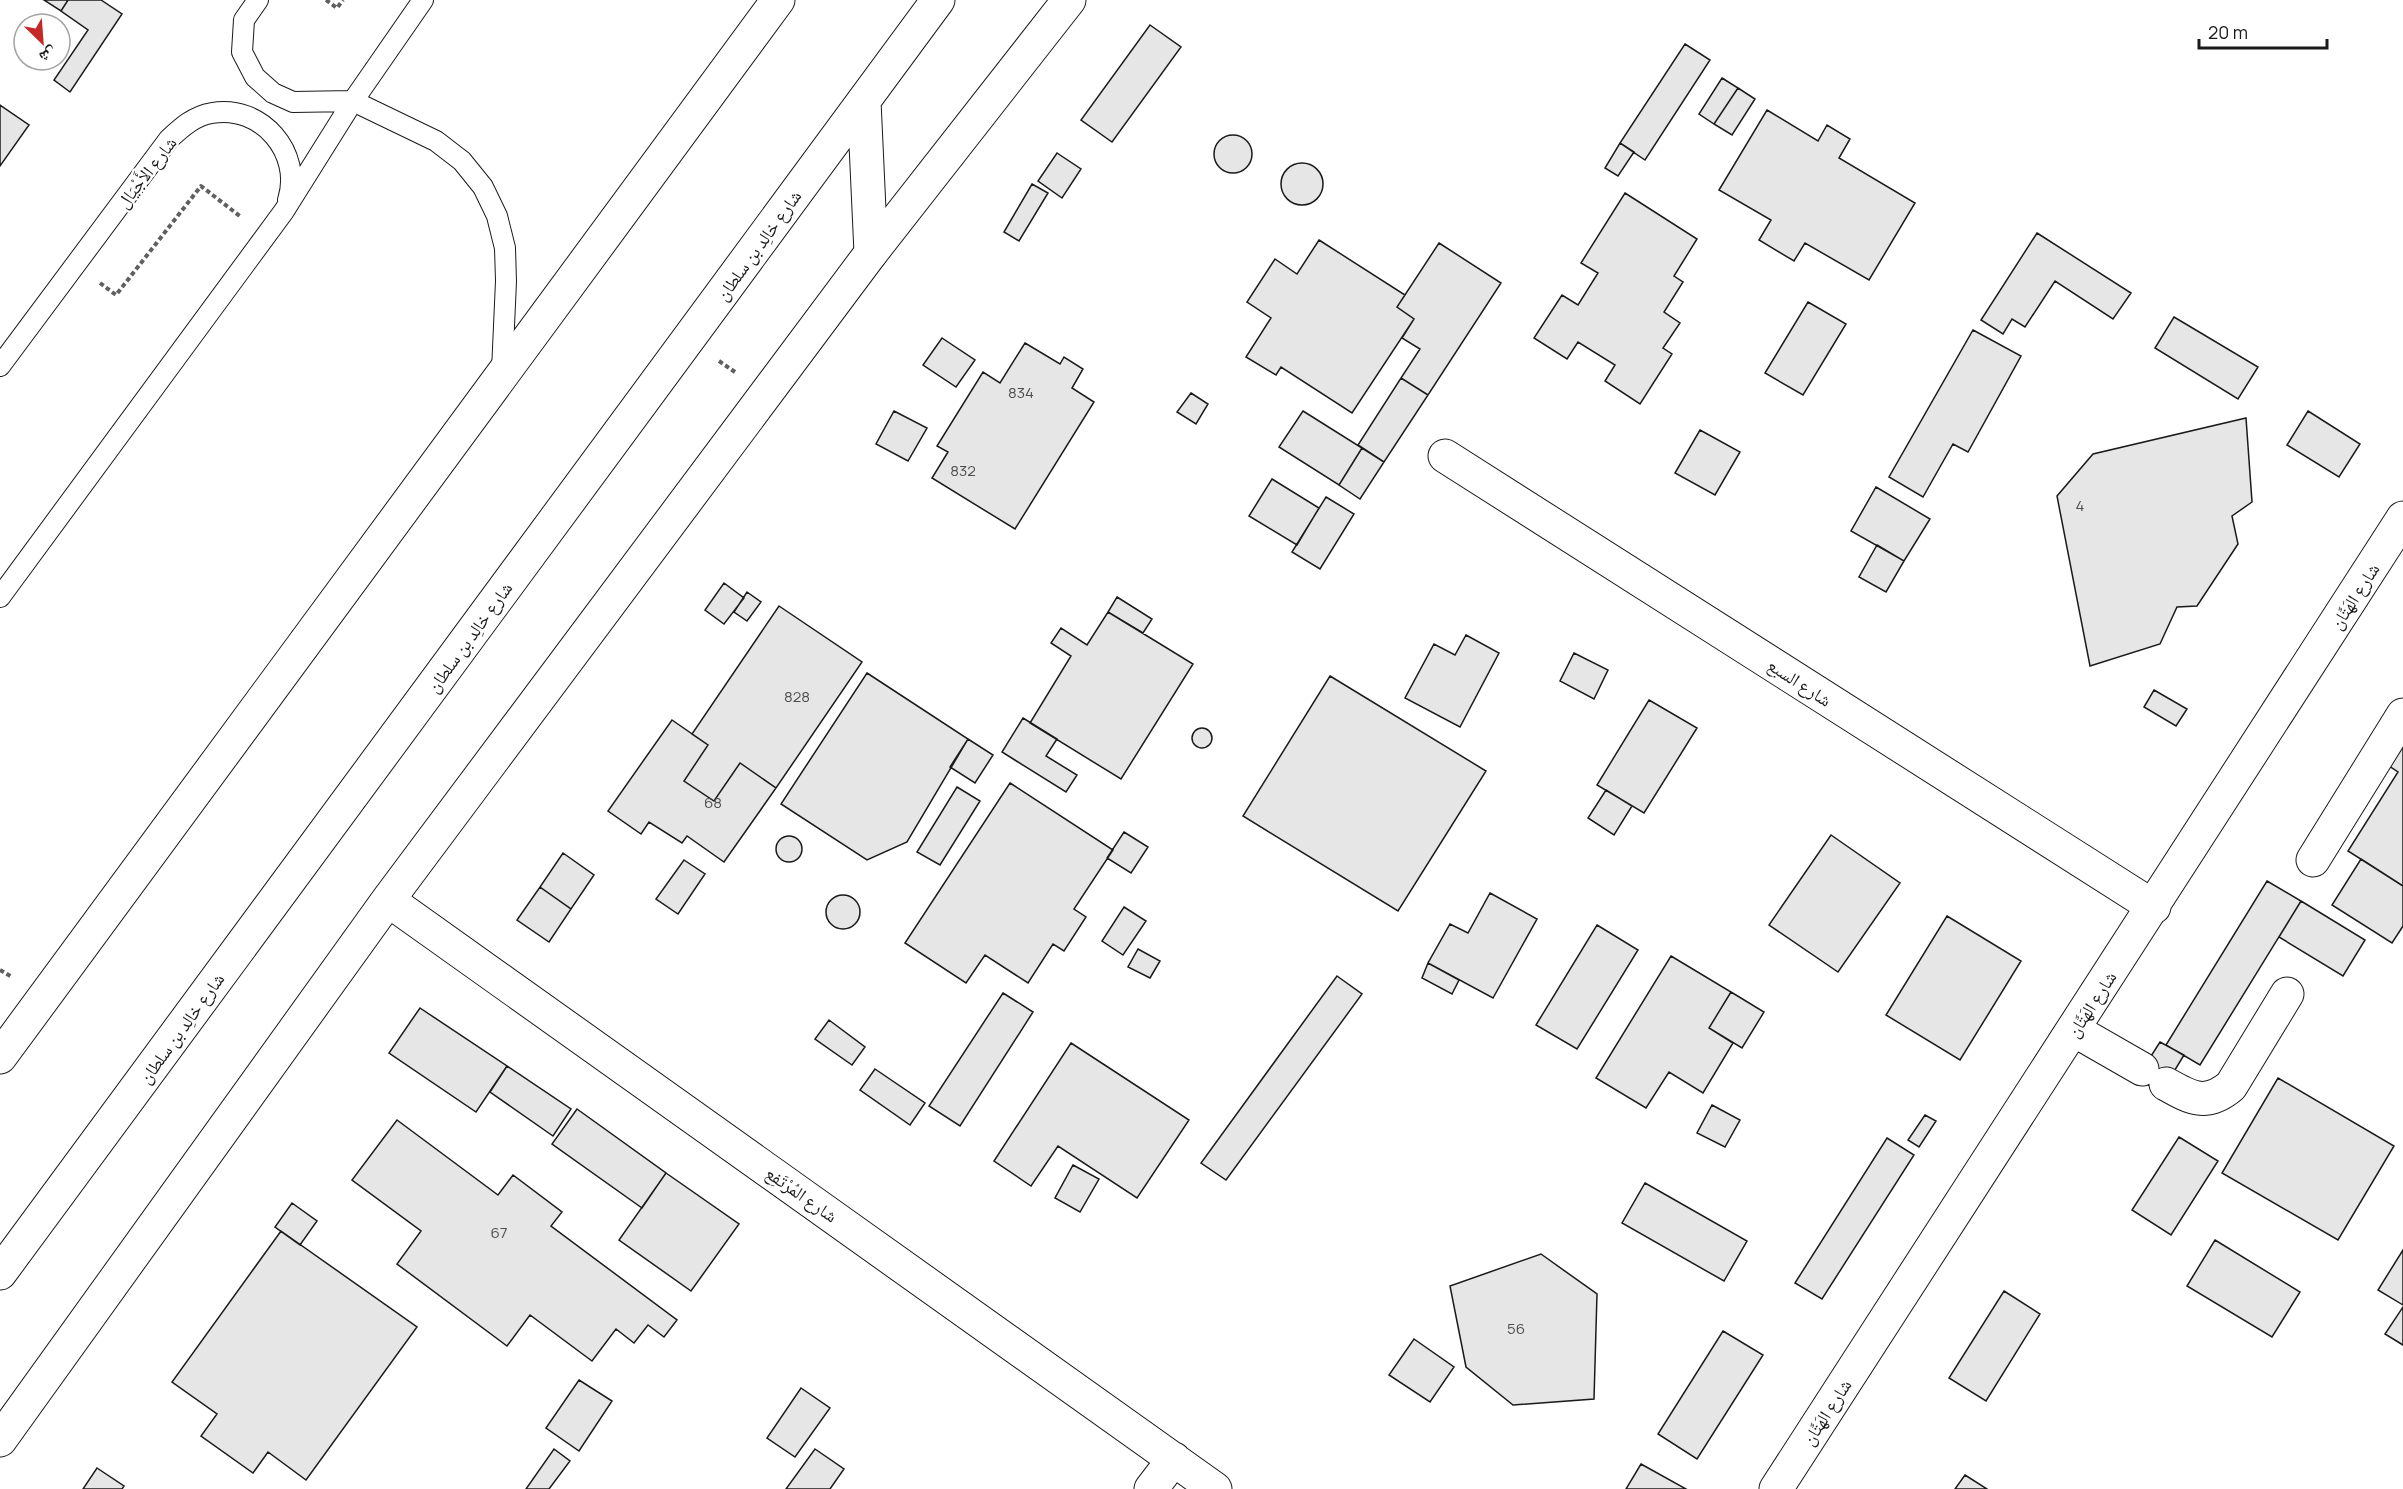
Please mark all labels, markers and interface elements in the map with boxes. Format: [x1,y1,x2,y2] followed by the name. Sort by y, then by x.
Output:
[12,12,72,72] north arrow
[2199,12,2326,50] scale bar
[2208,20,2248,44] text: 20 m
[36,42,61,69] text: ش
[110,131,182,213] street label: شارع الأَجْيَال
[710,185,806,305] street label: شارع خالِد بن سلطان
[1008,382,1034,403] house number: 834
[950,460,976,481] house number: 832
[2076,495,2085,516] house number: 4
[2324,558,2384,634] street label: شارع الهَتَّان
[421,577,517,697] street label: شارع خالِد بن سلطان
[1763,652,1837,712] street label: شارع السبع
[784,686,810,707] house number: 828
[704,792,722,813] house number: 68
[2061,966,2121,1042] street label: شارع الهَتَّان
[133,968,229,1088] street label: شارع خالِد بن سلطان
[761,1161,843,1228] street label: شارع المُرْتَفِع
[491,1222,507,1243] house number: 67
[1507,1318,1525,1339] house number: 56
[1796,1374,1856,1450] street label: شارع الهَتَّان

